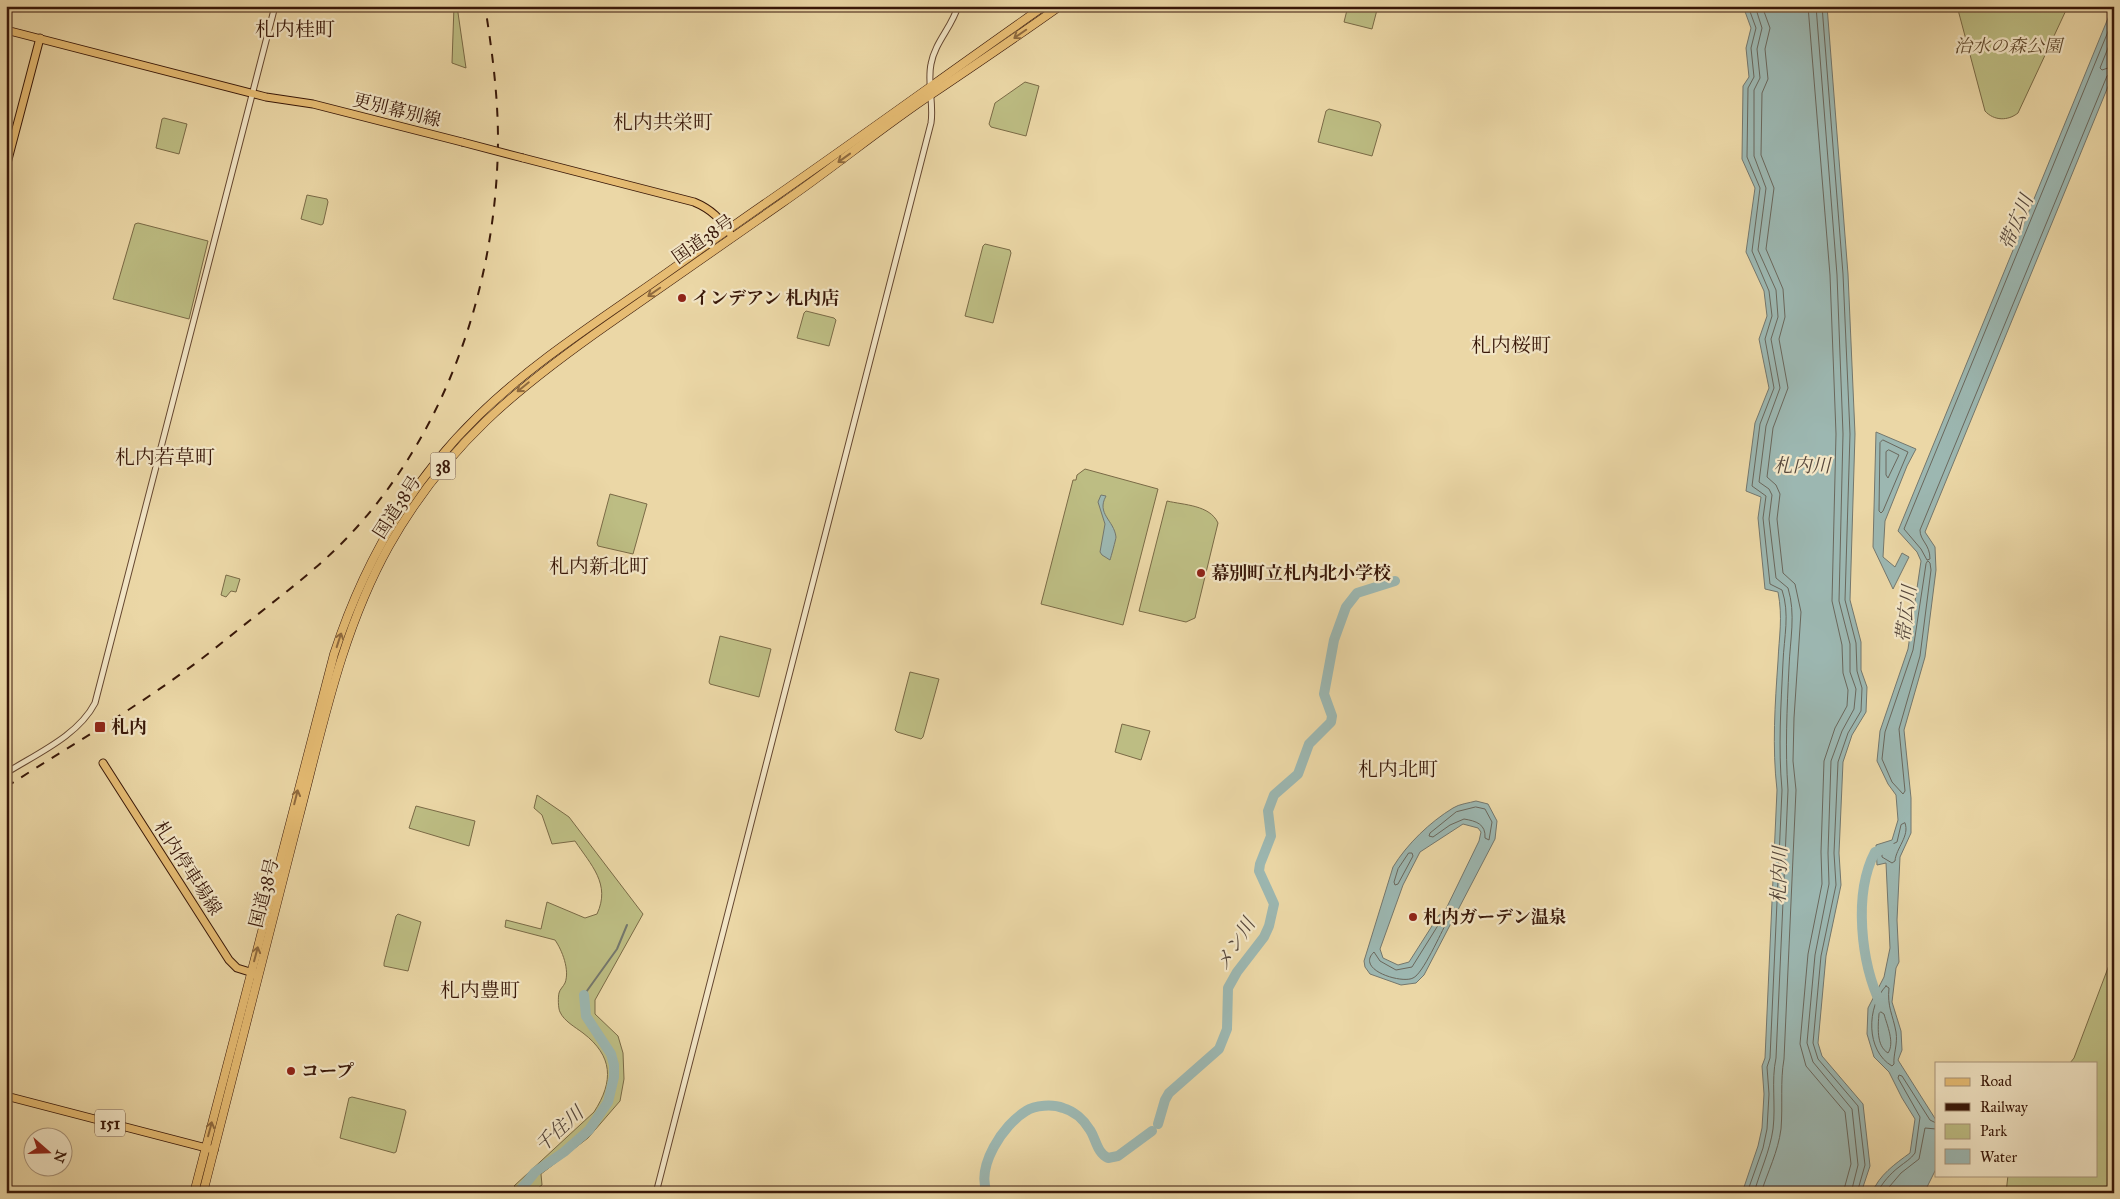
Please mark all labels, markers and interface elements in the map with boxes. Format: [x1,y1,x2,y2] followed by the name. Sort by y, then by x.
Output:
[255,17,335,41] district label: 札内桂町
[1013,29,1027,39] one-way arrow
[1954,35,2065,57] park label: 治水の森公園
[351,88,443,132] street label: 更別幕別線
[613,110,713,134] district label: 札内共栄町
[837,153,851,163] one-way arrow
[1994,189,2039,253] water label: 帯広川
[668,210,738,268] street label: 国道38号
[647,287,661,297] one-way arrow
[692,287,839,309] place label: インデアン 札内店
[676,292,688,304] marker: インデアン 札内店
[1471,333,1551,357] district label: 札内桜町
[516,382,529,393] one-way arrow
[115,445,215,469] district label: 札内若草町
[430,452,456,480] road number: 38
[1773,454,1832,477] water label: 札内川
[368,471,426,543] street label: 国道38号
[549,554,649,578] district label: 札内新北町
[1211,562,1391,584] place label: 幕別町立札内北小学校
[1195,567,1207,579] marker: 幕別町立札内北小学校
[1891,582,1921,644] water label: 帯広川
[335,633,344,649] one-way arrow
[111,716,147,738] place label: 札内
[93,720,107,734] marker: 札内
[1358,757,1438,781] district label: 札内北町
[292,789,301,805] one-way arrow
[149,817,227,919] street label: 札内停車場線
[1767,844,1792,904] water label: 札内川
[245,856,283,930] street label: 国道38号
[1423,906,1567,928] place label: 札内ガーデン温泉
[1407,911,1419,923] marker: 札内ガーデン温泉
[1210,912,1261,974] water label: メン川
[251,947,261,963] one-way arrow
[440,978,520,1002] district label: 札内豊町
[301,1060,354,1082] place label: コープ
[1935,1062,2098,1176] legend
[285,1065,297,1077] marker: コープ
[1980,1072,2012,1090] text: Road
[1980,1098,2029,1116] text: Railway
[530,1100,589,1157] water label: 千住川
[95,1110,125,1136] road number: 151
[206,1121,215,1137] one-way arrow
[1980,1122,2007,1140] text: Park
[22,1126,72,1176] north arrow
[50,1148,70,1165] text: N
[1980,1148,2017,1166] text: Water

